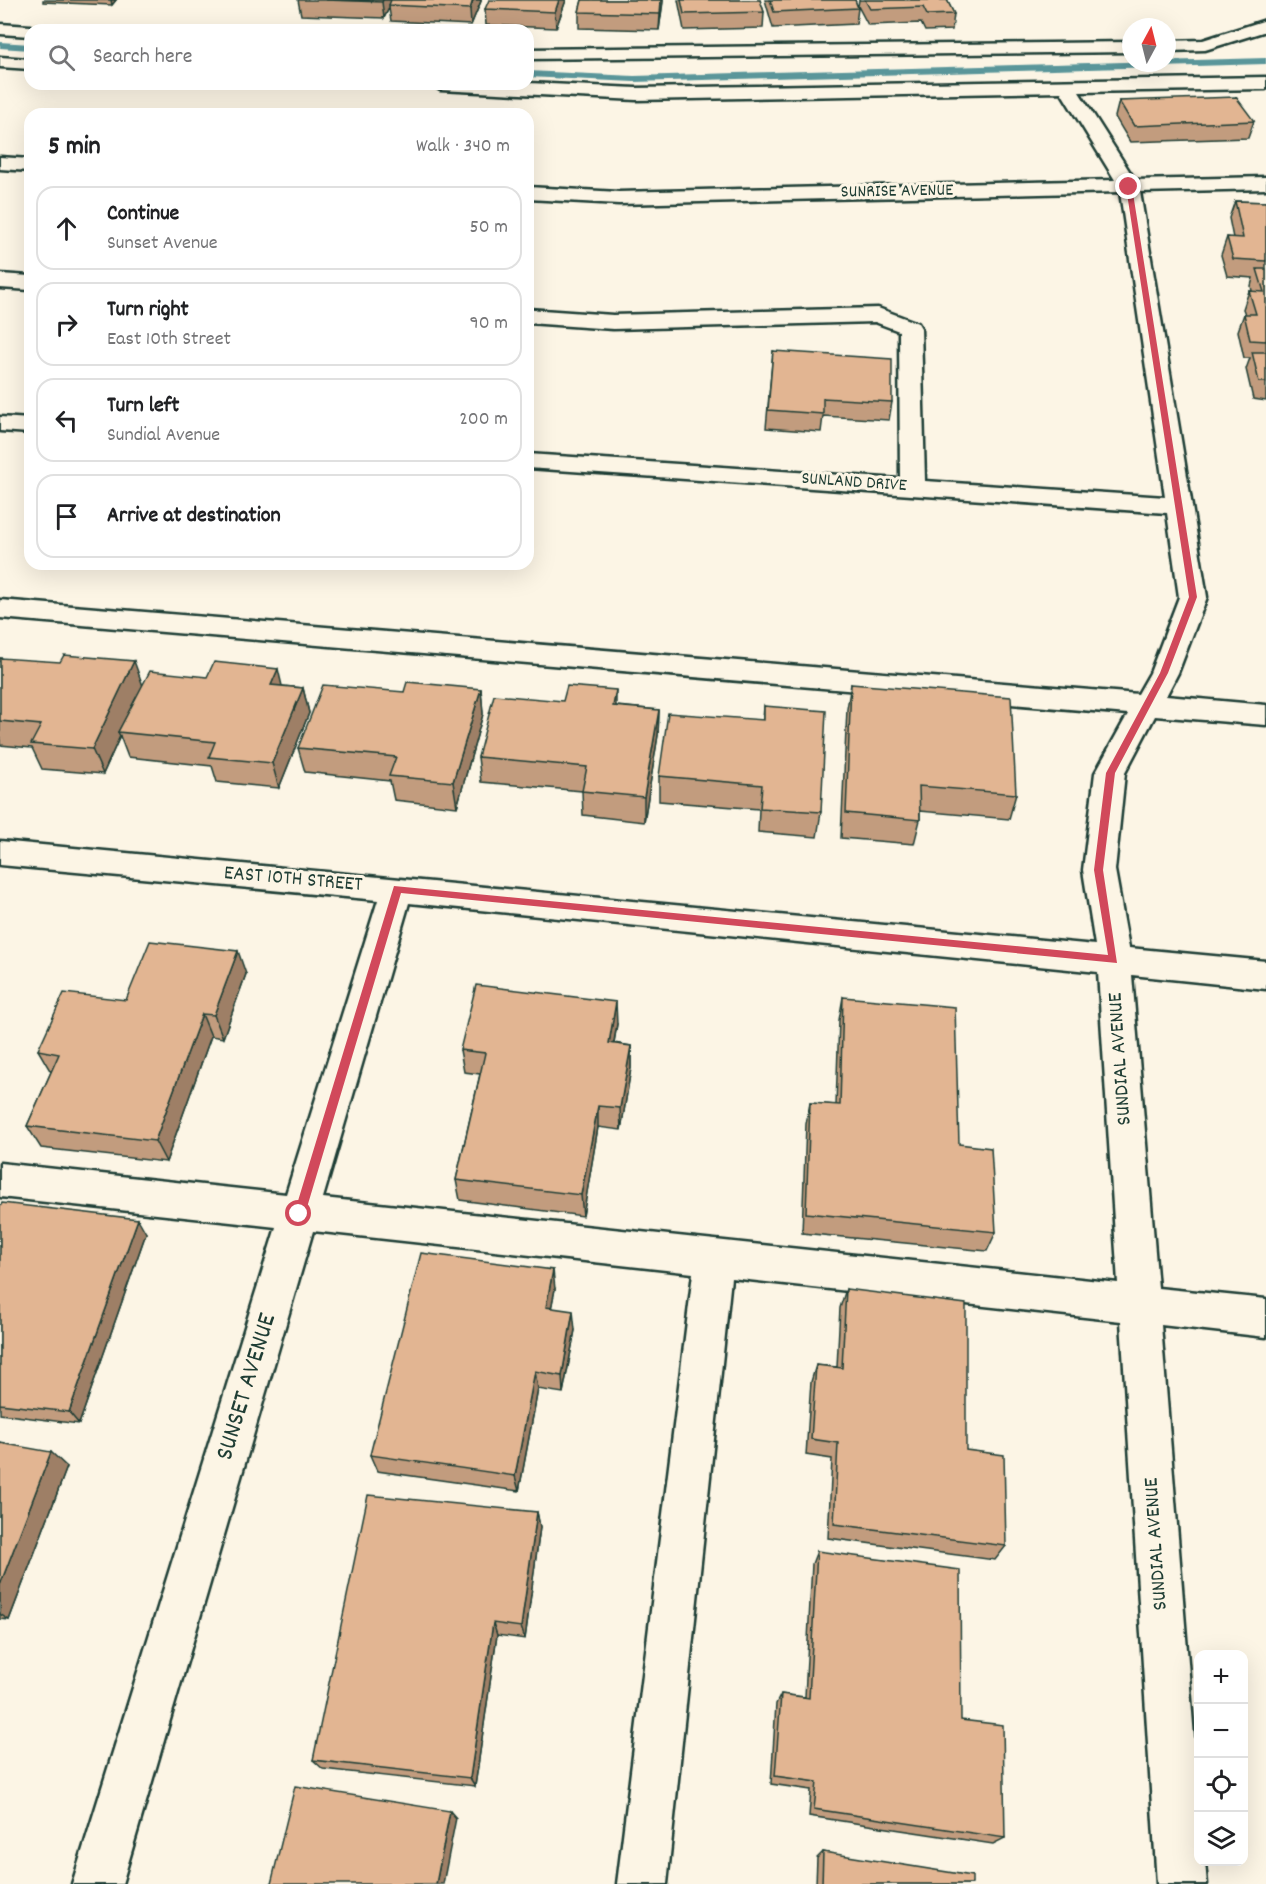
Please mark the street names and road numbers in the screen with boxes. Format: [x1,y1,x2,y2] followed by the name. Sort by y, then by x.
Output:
[841,179,953,205] street label: SUNRISE AVENUE
[801,467,907,499] street label: SUNLAND DRIVE
[223,859,364,901] street label: EAST 10TH STREET
[1101,991,1141,1126] street label: SUNDIAL AVENUE
[207,1309,287,1465] street label: SUNSET AVENUE
[1137,1476,1177,1611] street label: SUNDIAL AVENUE

